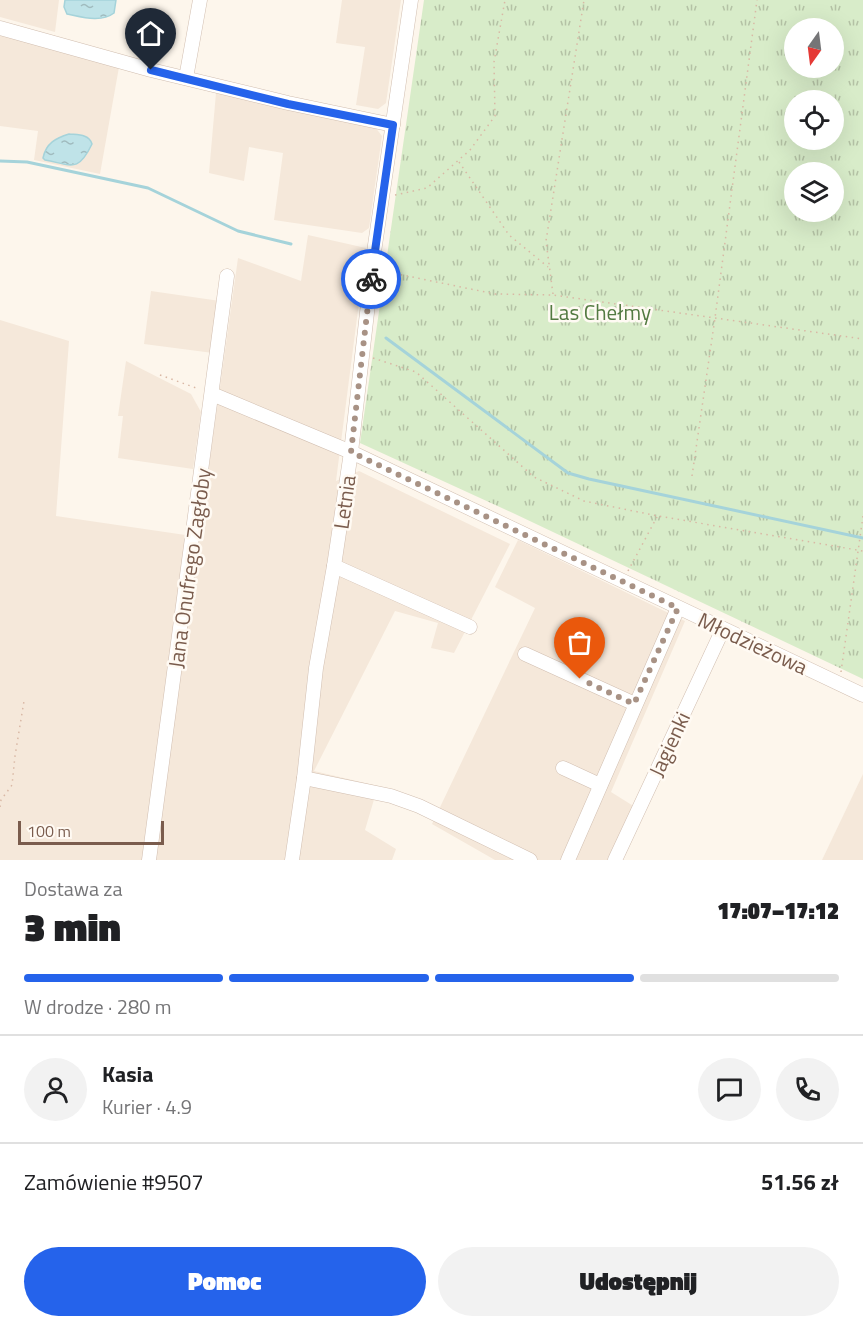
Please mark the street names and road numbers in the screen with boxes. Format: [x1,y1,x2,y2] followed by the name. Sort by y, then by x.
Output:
[159,466,219,670] street label: Jana Onufrego Zagłoby
[324,472,364,531] street label: Letnia
[693,604,814,683] street label: Młodzieżowa
[640,706,698,782] street label: Jagienki

